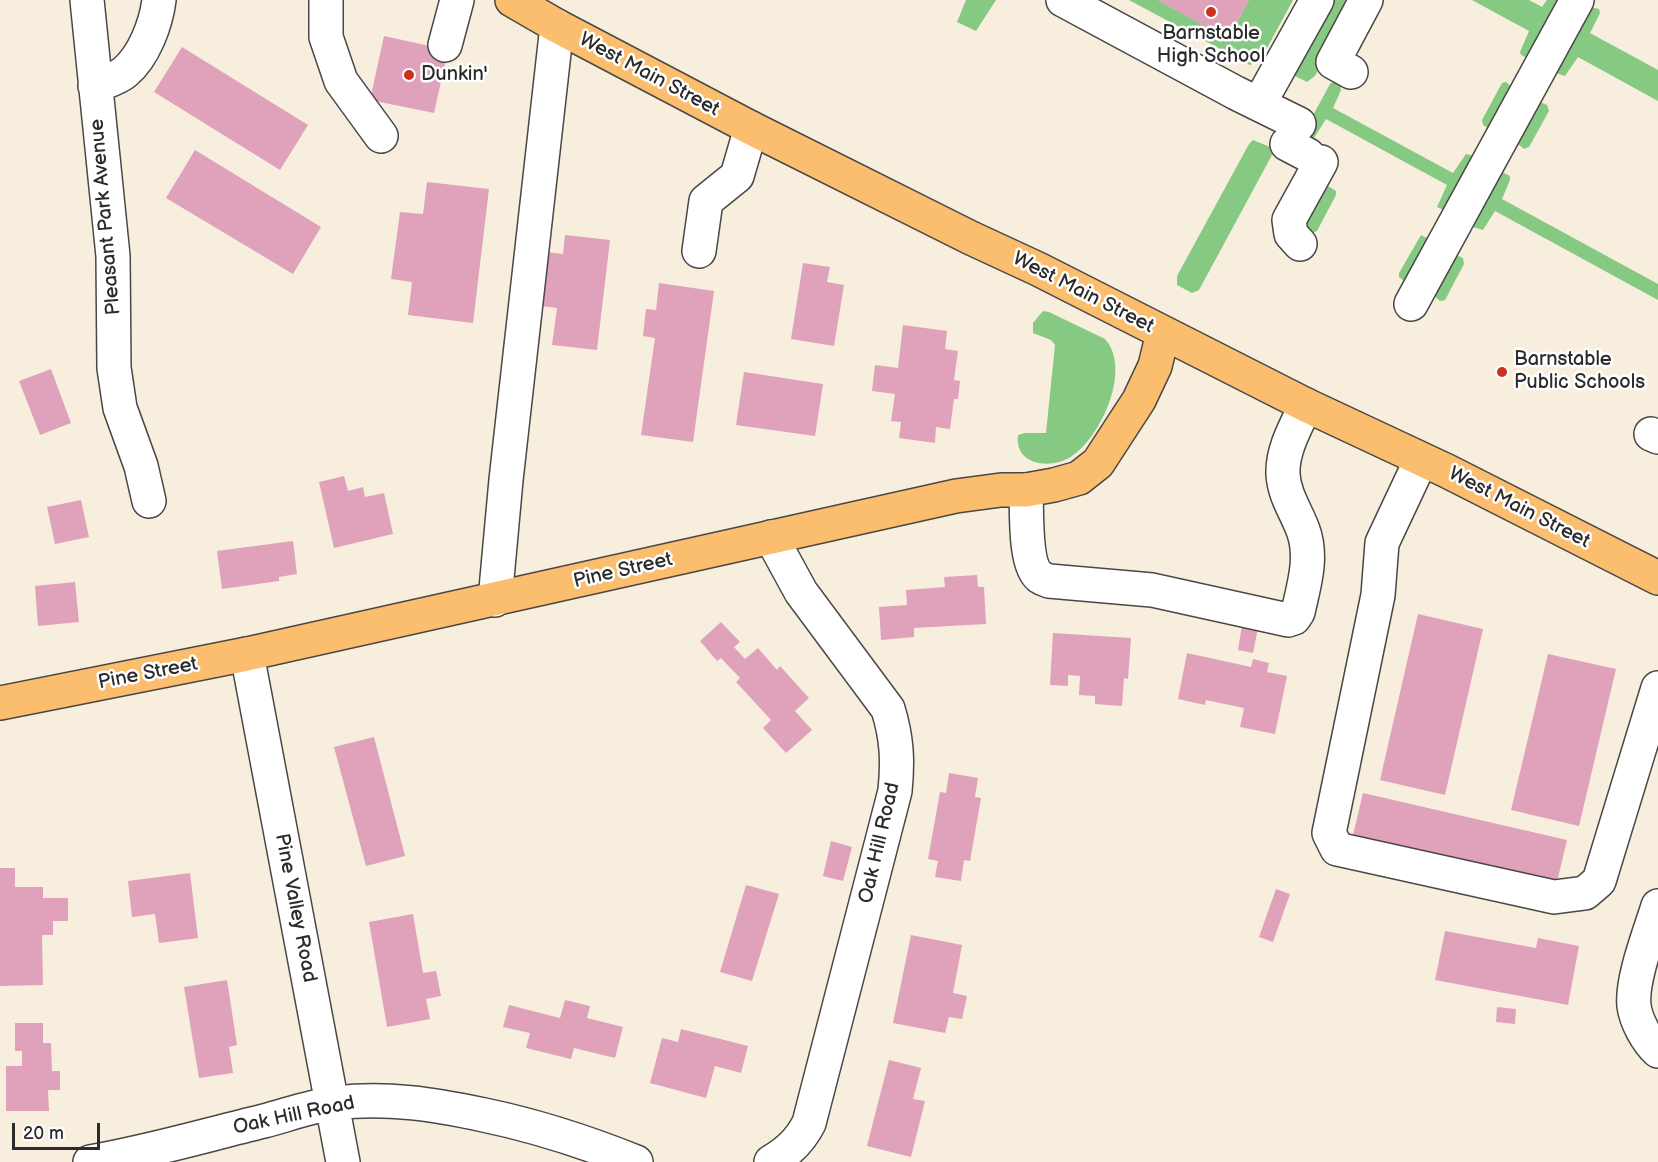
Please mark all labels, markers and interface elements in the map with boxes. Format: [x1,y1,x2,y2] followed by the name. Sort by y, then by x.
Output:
[1204,5,1218,19] marker: Barnstable High School
[1157,22,1265,69] place label: Barnstable High School
[575,28,723,122] street label: West Main Street
[421,63,488,87] place label: Dunkin'
[402,68,416,82] marker: Dunkin'
[85,118,127,316] street label: Pleasant Park Avenue
[1008,247,1158,339] street label: West Main Street
[1514,348,1645,395] place label: Barnstable Public Schools
[1495,365,1509,379] marker: Barnstable Public Schools
[1444,462,1594,554] street label: West Main Street
[571,548,675,594] street label: Pine Street
[96,653,200,695] street label: Pine Street
[854,780,906,906] street label: Oak Hill Road
[269,832,321,984] street label: Pine Valley Road
[231,1091,357,1141] street label: Oak Hill Road
[15,1111,104,1149] scale bar
[23,1123,64,1144] text: 20 m

